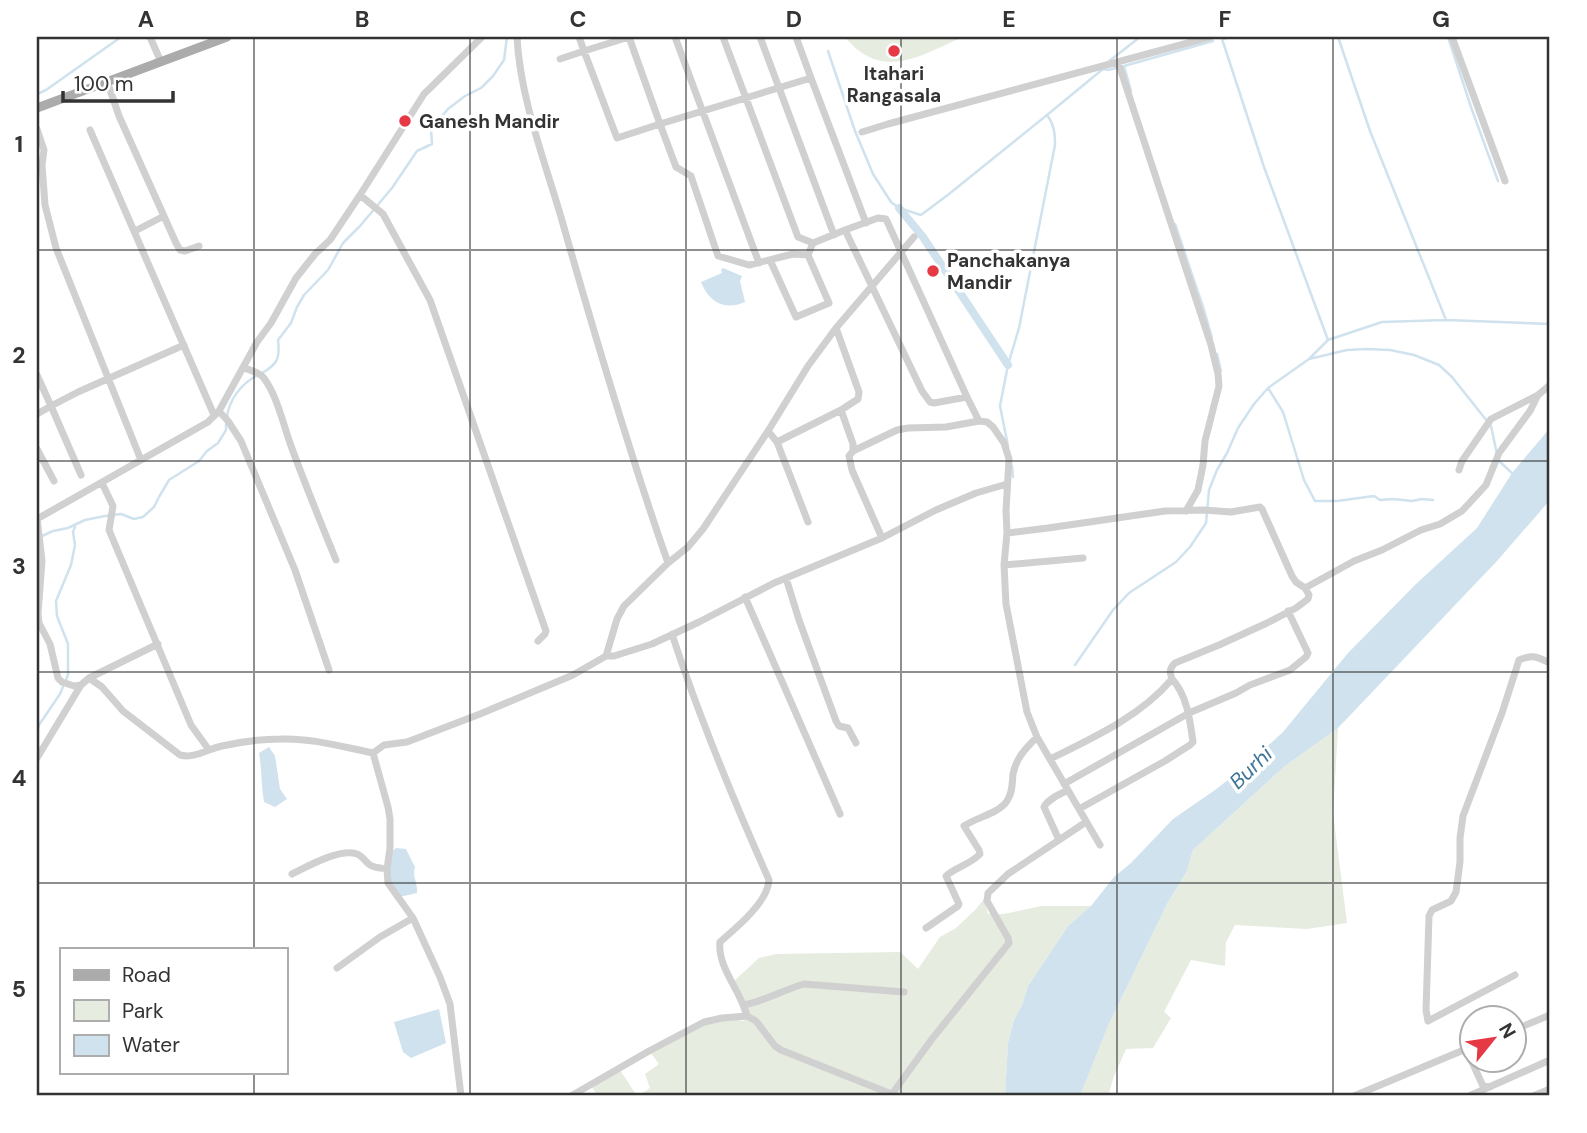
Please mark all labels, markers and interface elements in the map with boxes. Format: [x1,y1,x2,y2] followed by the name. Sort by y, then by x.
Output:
[138,4,154,34] text: A
[355,4,369,34] text: B
[570,4,586,34] text: C
[786,4,802,34] text: D
[1002,4,1016,34] text: E
[1219,4,1232,34] text: F
[1432,4,1450,34] text: G
[886,43,902,59] marker: Itahari Rangasala
[63,60,173,104] scale bar
[847,61,941,108] place label: Itahari Rangasala
[74,70,134,98] text: 100 m
[419,109,560,134] place label: Ganesh Mandir
[397,113,413,129] marker: Ganesh Mandir
[15,129,23,159] text: 1
[947,248,1070,295] place label: Panchakanya Mandir
[925,263,941,279] marker: Panchakanya Mandir
[12,340,26,370] text: 2
[12,551,26,581] text: 3
[1223,740,1279,795] water label: Burhi
[12,763,27,793] text: 4
[60,948,287,1074] legend
[122,961,171,989] text: Road
[12,974,26,1004] text: 5
[122,997,164,1025] text: Park
[1458,1004,1528,1074] north arrow
[1493,1018,1522,1043] text: N
[122,1031,180,1059] text: Water

